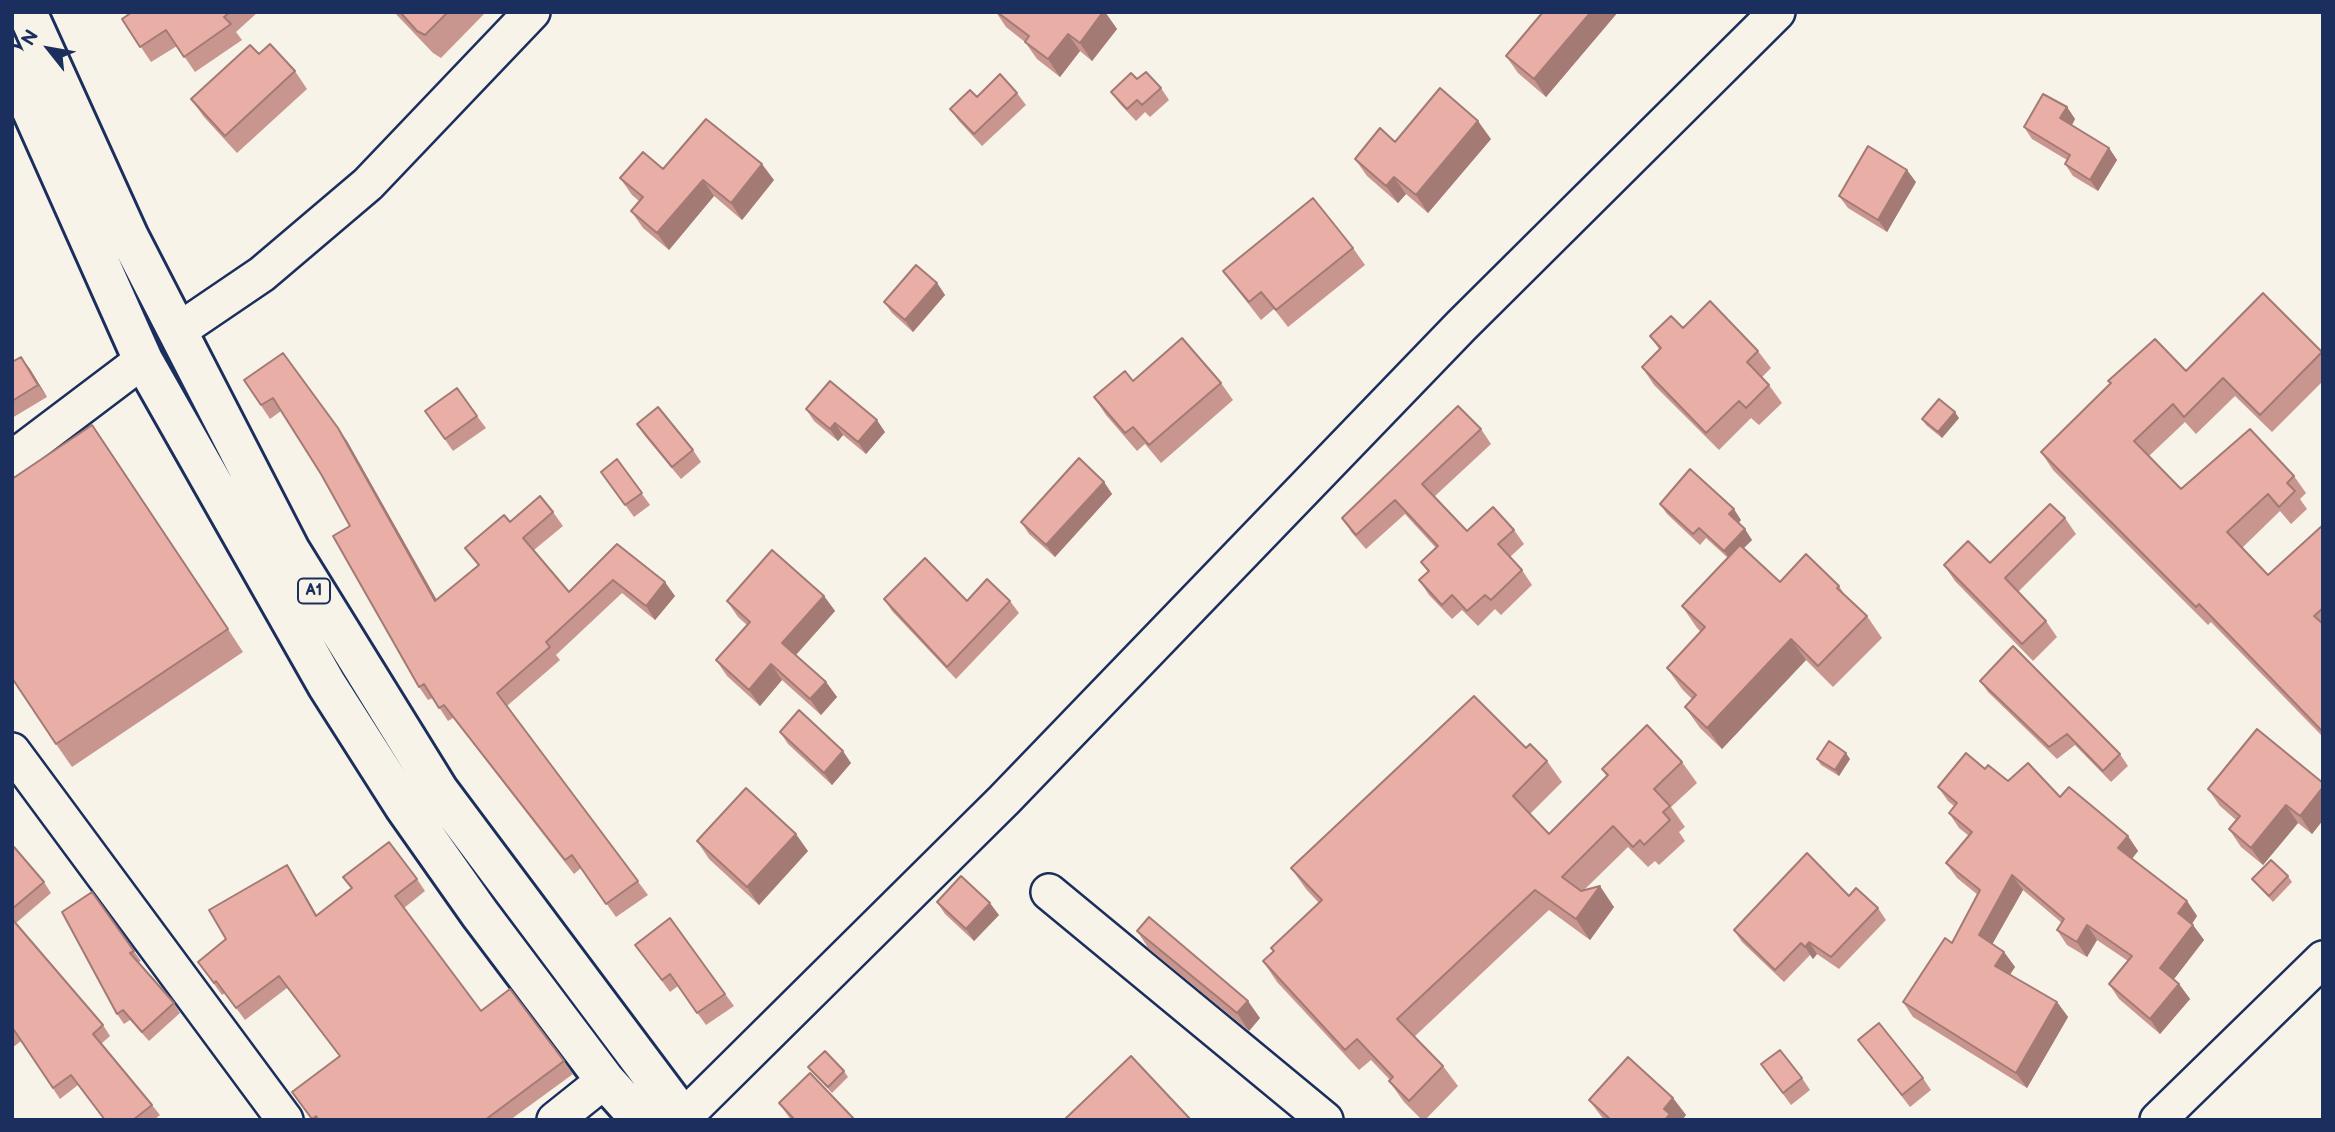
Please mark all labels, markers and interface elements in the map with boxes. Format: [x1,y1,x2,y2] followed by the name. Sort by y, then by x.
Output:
[14,14,84,84] north arrow
[17,26,44,50] text: N
[298,578,330,604] road number: A1

